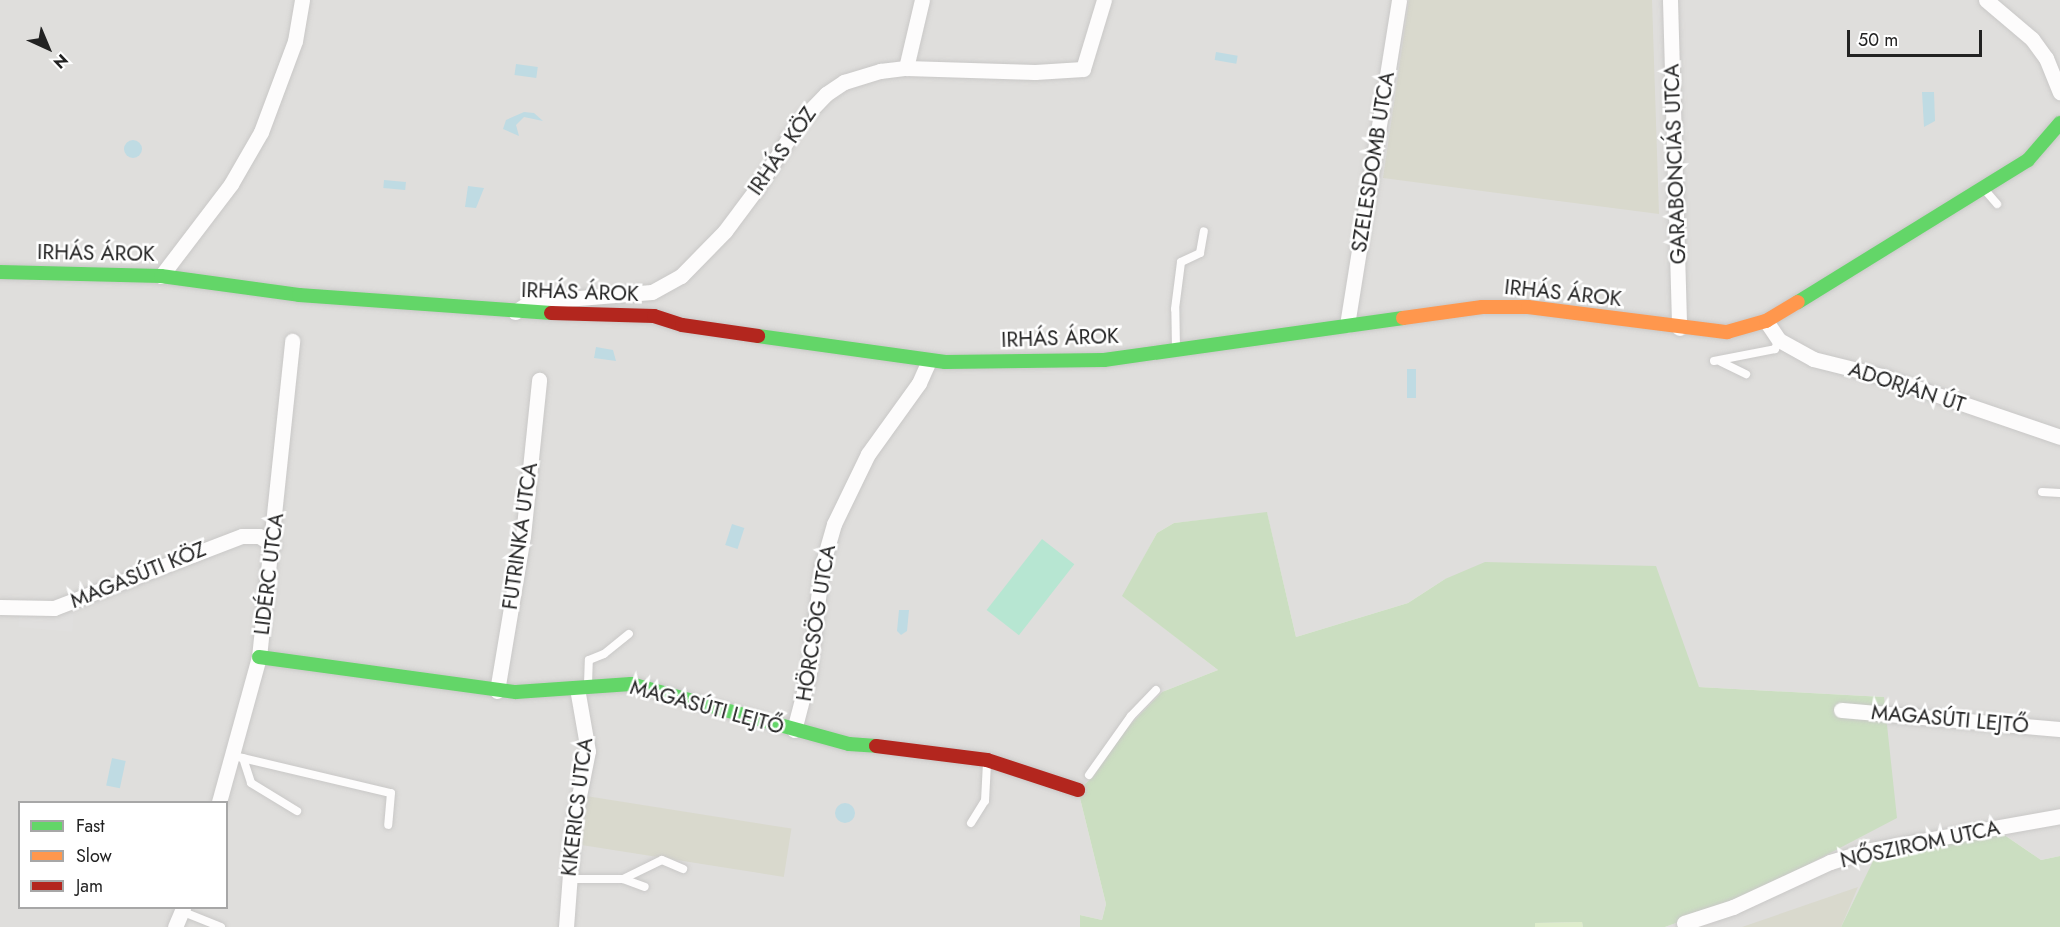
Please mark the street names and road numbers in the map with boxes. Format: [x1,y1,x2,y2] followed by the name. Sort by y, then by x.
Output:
[1659,63,1691,265] street label: GARABONCIÁS UTCA
[1346,70,1400,254] street label: SZELESDOMB UTCA
[742,102,822,200] street label: IRHÁS KÖZ
[37,239,155,267] street label: IRHÁS ÁROK
[1503,274,1623,312] street label: IRHÁS ÁROK
[521,277,639,307] street label: IRHÁS ÁROK
[1001,323,1119,353] street label: IRHÁS ÁROK
[1846,356,1968,418] street label: ADORJÁN ÚT
[497,461,543,611] street label: FUTRINKA UTCA
[249,512,289,636] street label: LIDÉRC UTCA
[67,536,209,614] street label: MAGASÚTI KÖZ
[791,543,841,703] street label: HÖRCSÖG UTCA
[627,674,787,740] street label: MAGASÚTI LEJTŐ
[1870,700,2030,738] street label: MAGASÚTI LEJTŐ
[556,736,598,878] street label: KIKERICS UTCA
[1838,815,2002,873] street label: NŐSZIROM UTCA

